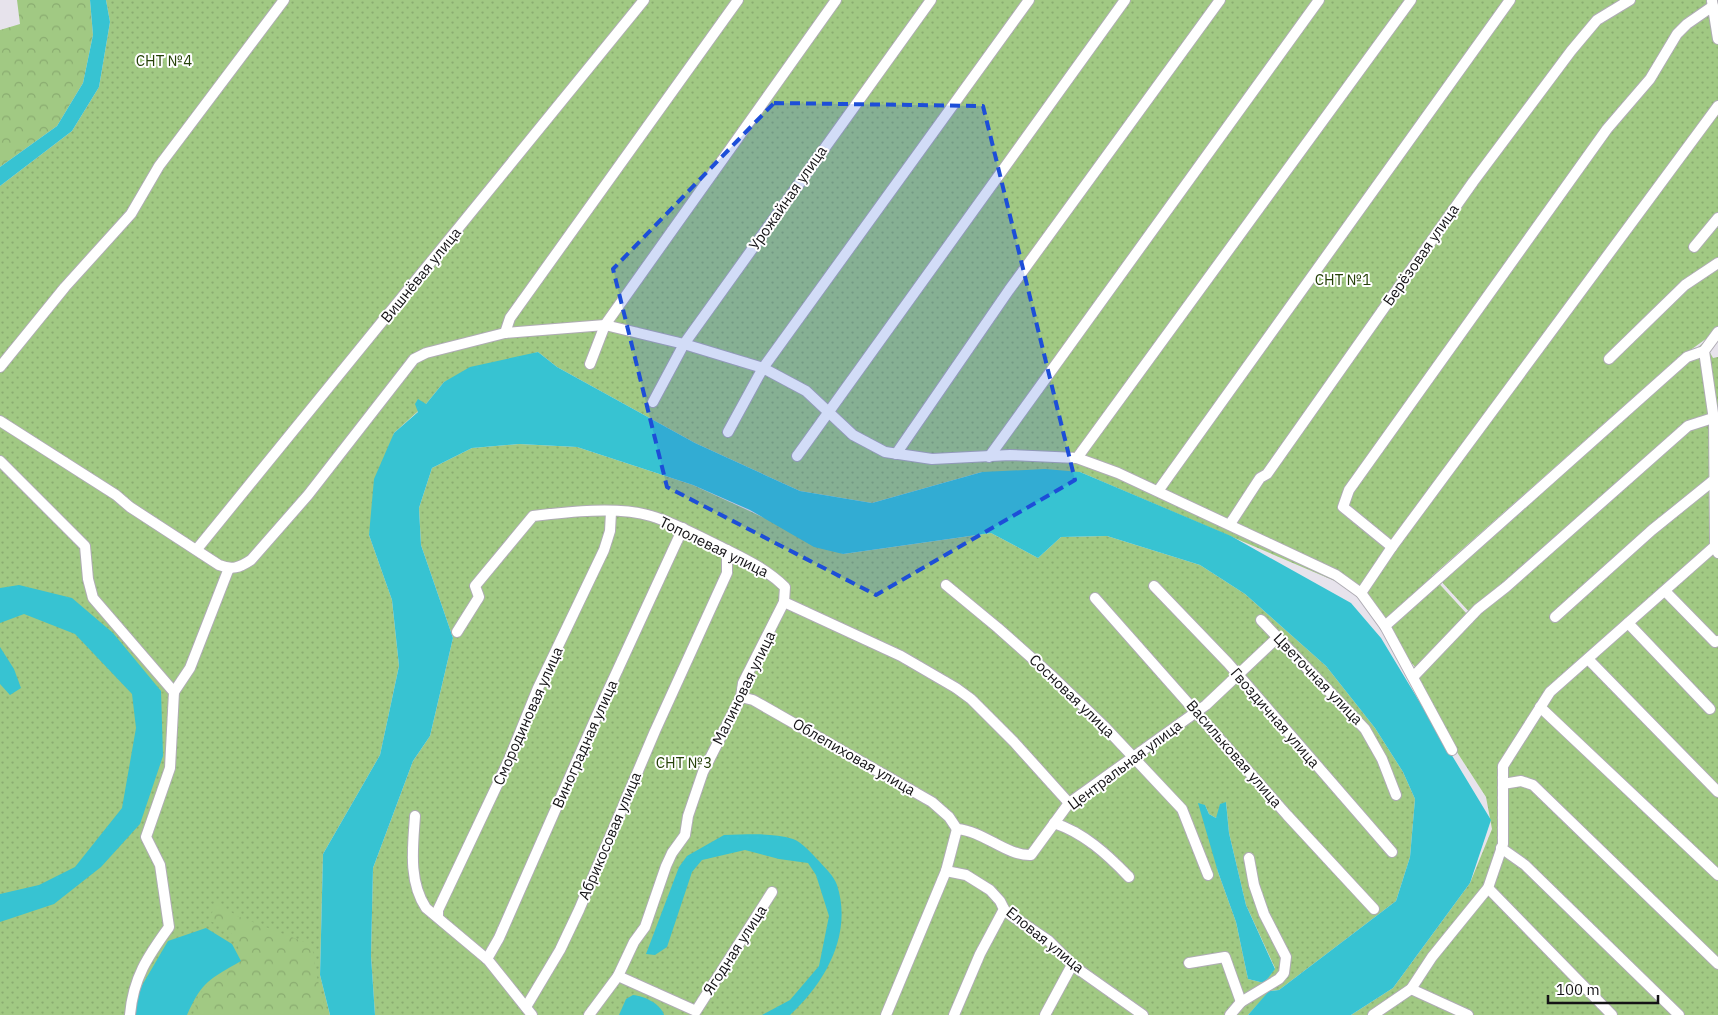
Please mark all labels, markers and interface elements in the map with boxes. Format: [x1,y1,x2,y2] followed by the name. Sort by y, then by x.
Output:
[136,51,192,70] park label: СНТ №4
[744,142,831,254] street label: Урожайная улица
[1378,200,1463,309] street label: Берёзовая улица
[376,223,465,326] street label: Вишнёвая улица
[1315,270,1371,289] park label: СНТ №1
[657,512,772,581] street label: Тополевая улица
[708,628,779,748] street label: Малиновая улица
[1270,629,1367,729] street label: Цветочная улица
[488,644,567,788] street label: Смородиновая улица
[1025,650,1119,741] street label: Сосновая улица
[1227,664,1324,772] street label: Гвоздичная улица
[548,677,621,811] street label: Виноградная улица
[1183,696,1286,811] street label: Васильковая улица
[790,714,919,799] street label: Облепиховая улица
[1064,715,1186,814] street label: Центральная улица
[656,753,712,772] park label: СНТ №3
[574,769,645,903] street label: Абрикосовая улица
[699,901,771,998] street label: Ягодная улица
[1002,902,1088,977] street label: Еловая улица
[1548,972,1658,1004] scale bar
[1556,980,1600,999] text: 100 m

